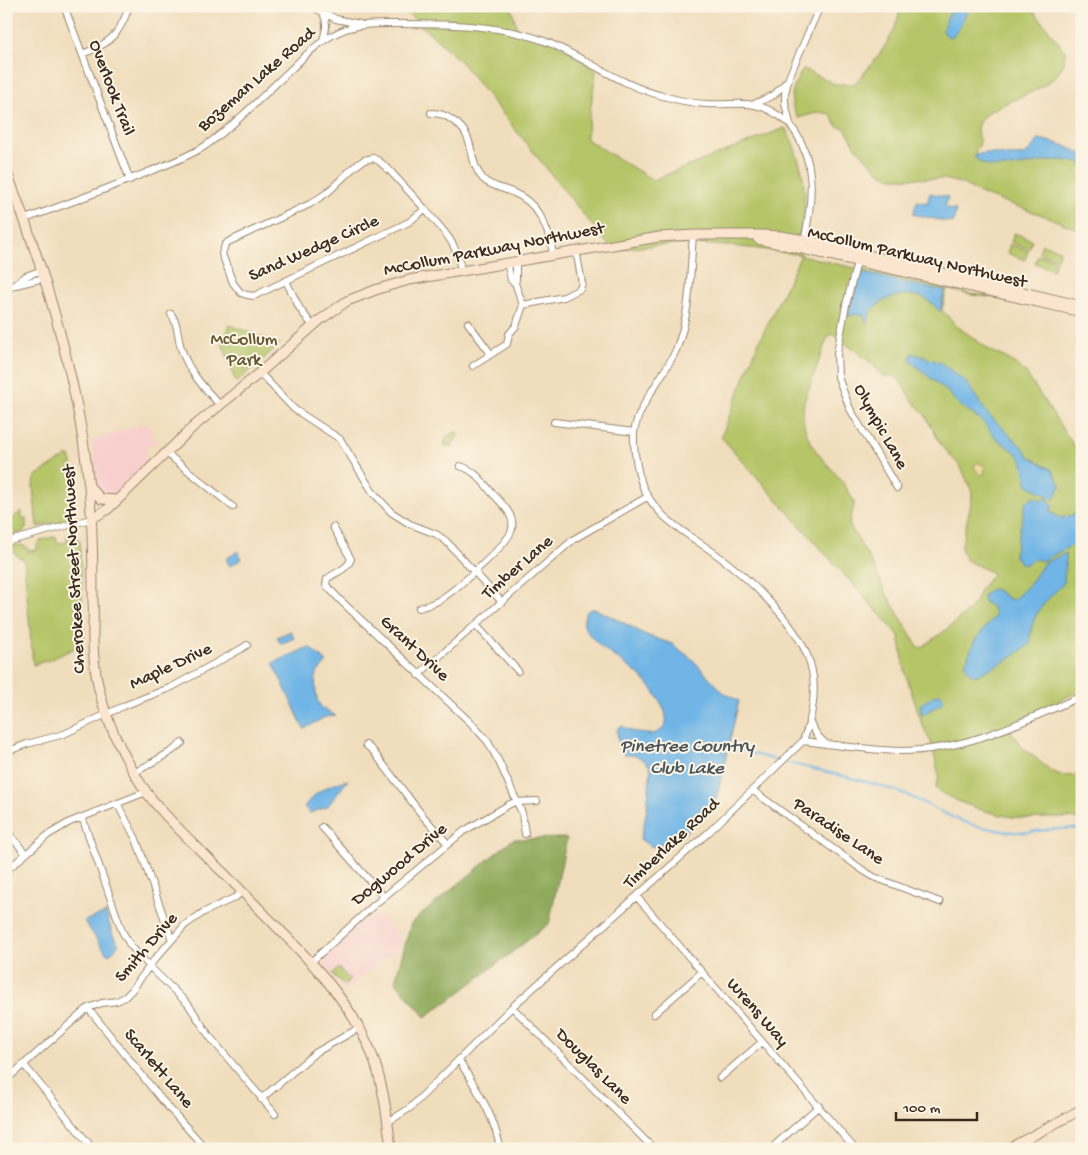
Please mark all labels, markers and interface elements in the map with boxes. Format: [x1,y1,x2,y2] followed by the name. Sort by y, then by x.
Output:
[193,22,321,137] street label: Bozeman Lake Road
[83,37,139,139] street label: Overlook Trail
[246,211,383,287] street label: Sand Wedge Circle
[382,218,608,282] street label: McCollum Parkway Northwest
[805,223,1030,294] street label: McCollum Parkway Northwest
[211,330,278,372] park label: McCollum Park
[848,381,912,474] street label: Olympic Lane
[59,462,91,674] street label: Cherokee Street Northwest
[477,531,558,605] street label: Timber Lane
[375,612,454,687] street label: Grant Drive
[127,639,216,695] street label: Maple Drive
[620,736,756,781] water label: Pinetree Country Club Lake
[619,793,725,895] street label: Timberlake Road
[788,793,888,871] street label: Paradise Lane
[347,819,452,912] street label: Dogwood Drive
[111,908,183,987] street label: Smith Drive
[721,974,793,1052] street label: Wrens Way
[550,1024,636,1110] street label: Douglas Lane
[119,1025,198,1114] street label: Scarlett Lane
[896,1090,977,1122] scale bar
[902,1100,941,1118] text: 100 m

